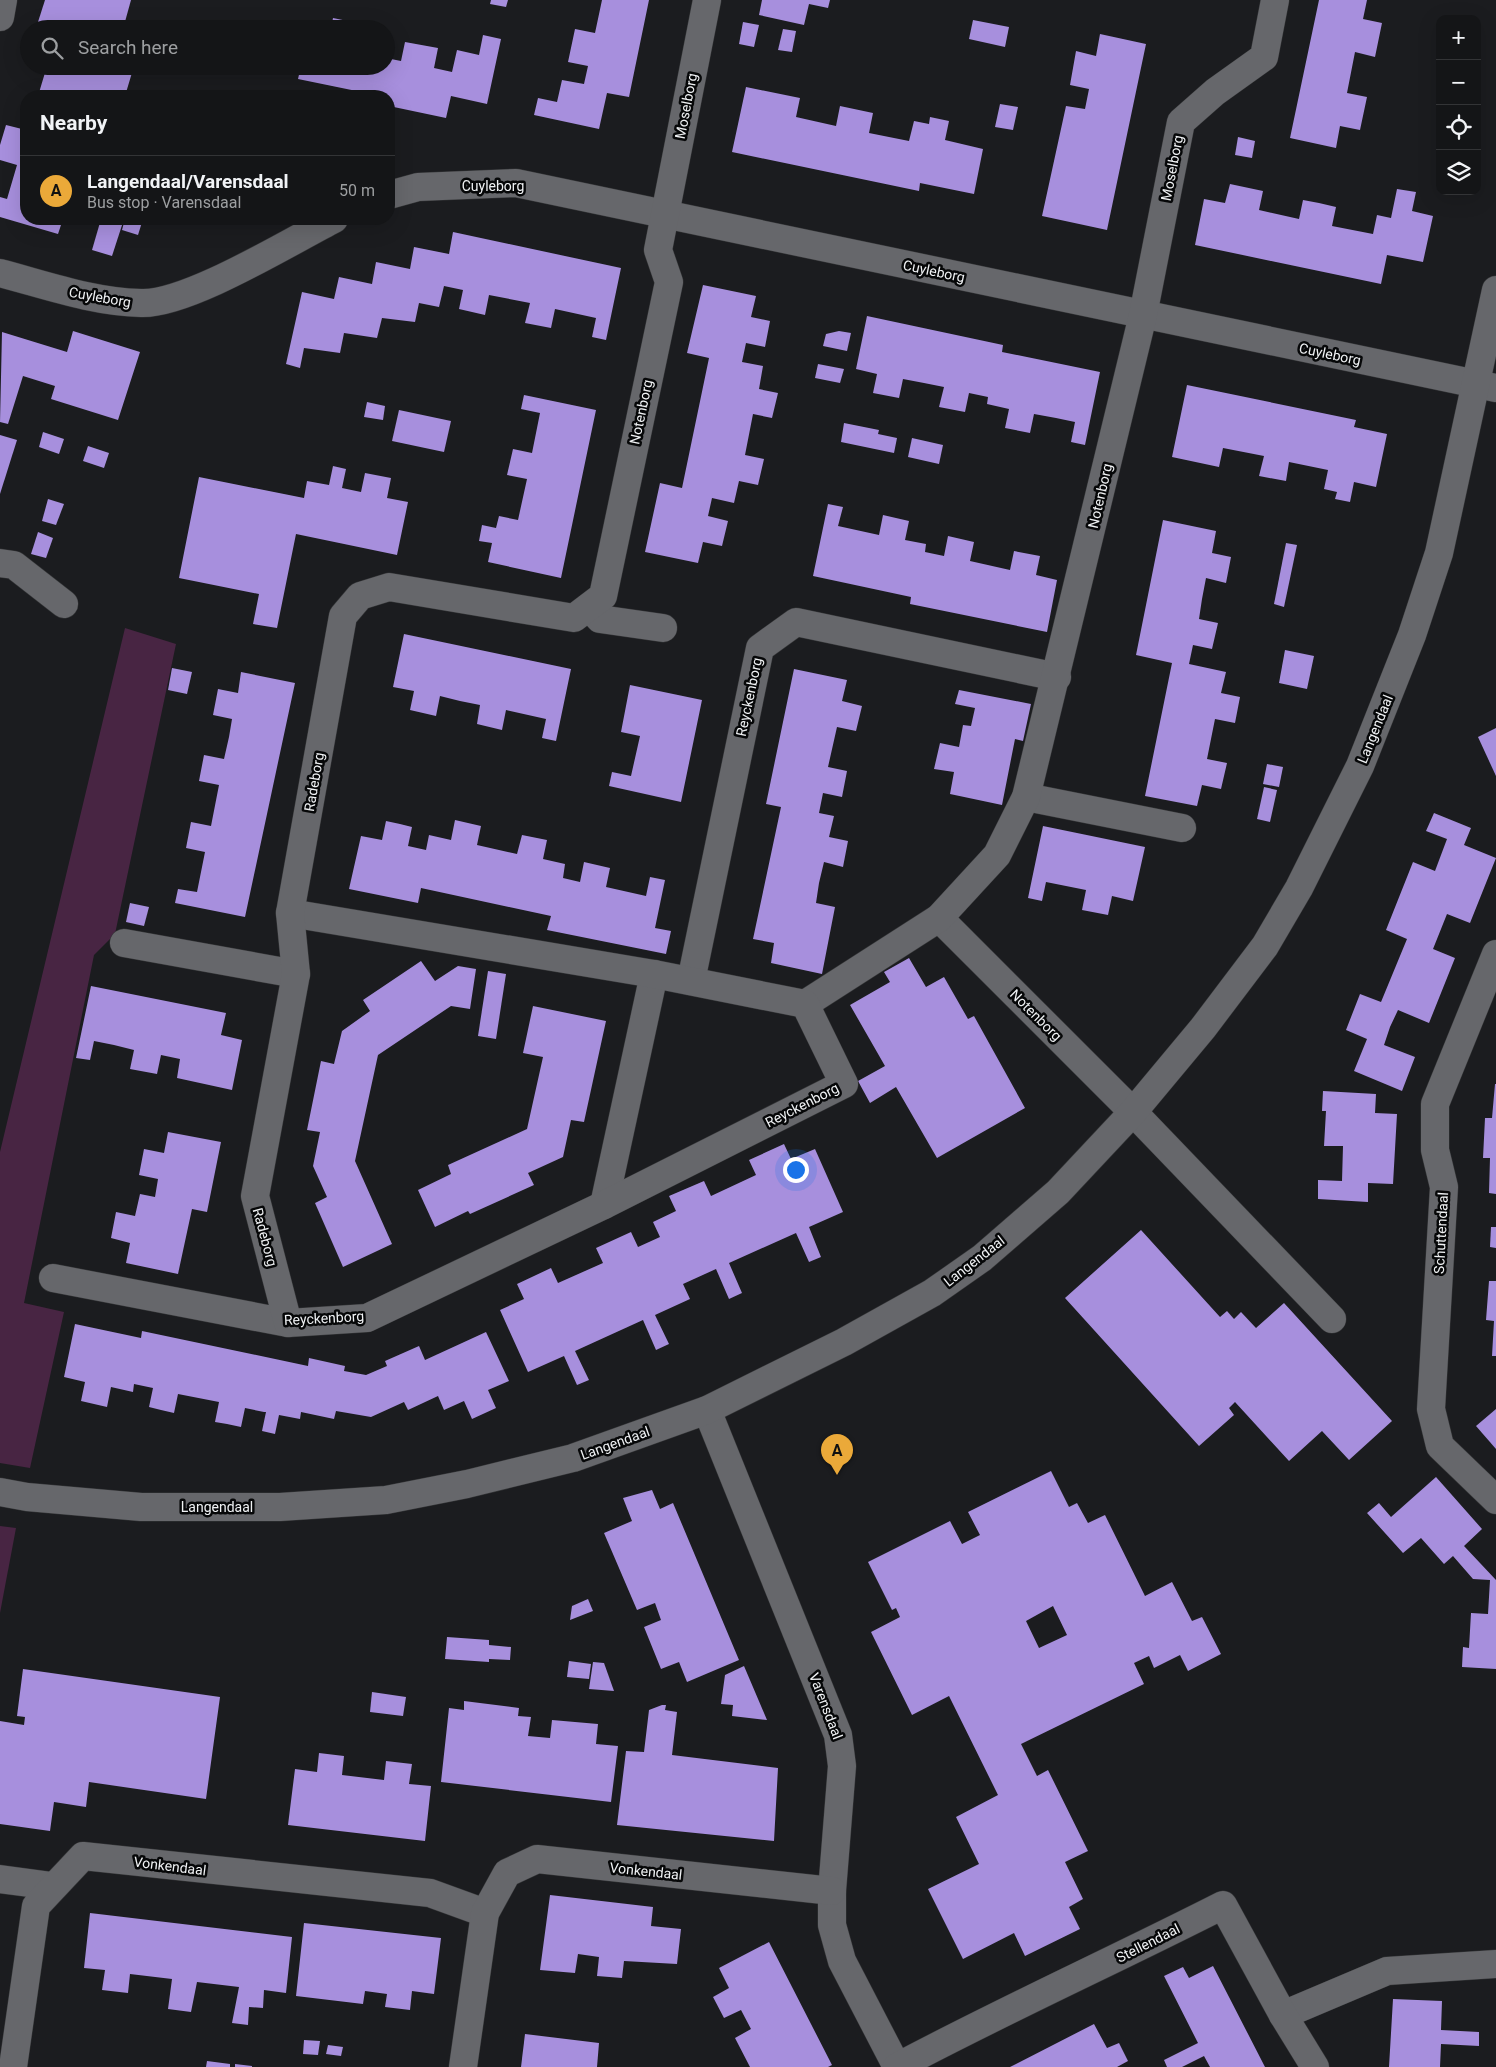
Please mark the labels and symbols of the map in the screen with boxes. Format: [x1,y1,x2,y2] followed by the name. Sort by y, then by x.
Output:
[672,72,700,140] street label: Moselborg
[1158,134,1186,202] street label: Moselborg
[462,178,524,194] street label: Cuyleborg
[902,257,966,285] street label: Cuyleborg
[68,284,132,310] street label: Cuyleborg
[1298,340,1362,368] street label: Cuyleborg
[626,378,656,446] street label: Notenborg
[1085,462,1115,530] street label: Notenborg
[733,656,765,738] street label: Reyckenborg
[1354,692,1396,766] street label: Langendaal
[301,751,327,813] street label: Radeborg
[1007,986,1065,1044] street label: Notenborg
[763,1080,841,1130] street label: Reyckenborg
[783,1157,809,1183] your location
[1431,1192,1451,1274] street label: Schuttendaal
[250,1206,280,1268] street label: Radeborg
[941,1232,1007,1290] street label: Langendaal
[284,1308,364,1328] street label: Reyckenborg
[578,1423,652,1463] street label: Langendaal
[821,1434,853,1475] pin: A
[181,1499,253,1515] street label: Langendaal
[806,1671,846,1741] street label: Varensdaal
[133,1854,207,1878] street label: Vonkendaal
[609,1859,683,1883] street label: Vonkendaal
[1114,1920,1182,1966] street label: Stellendaal

